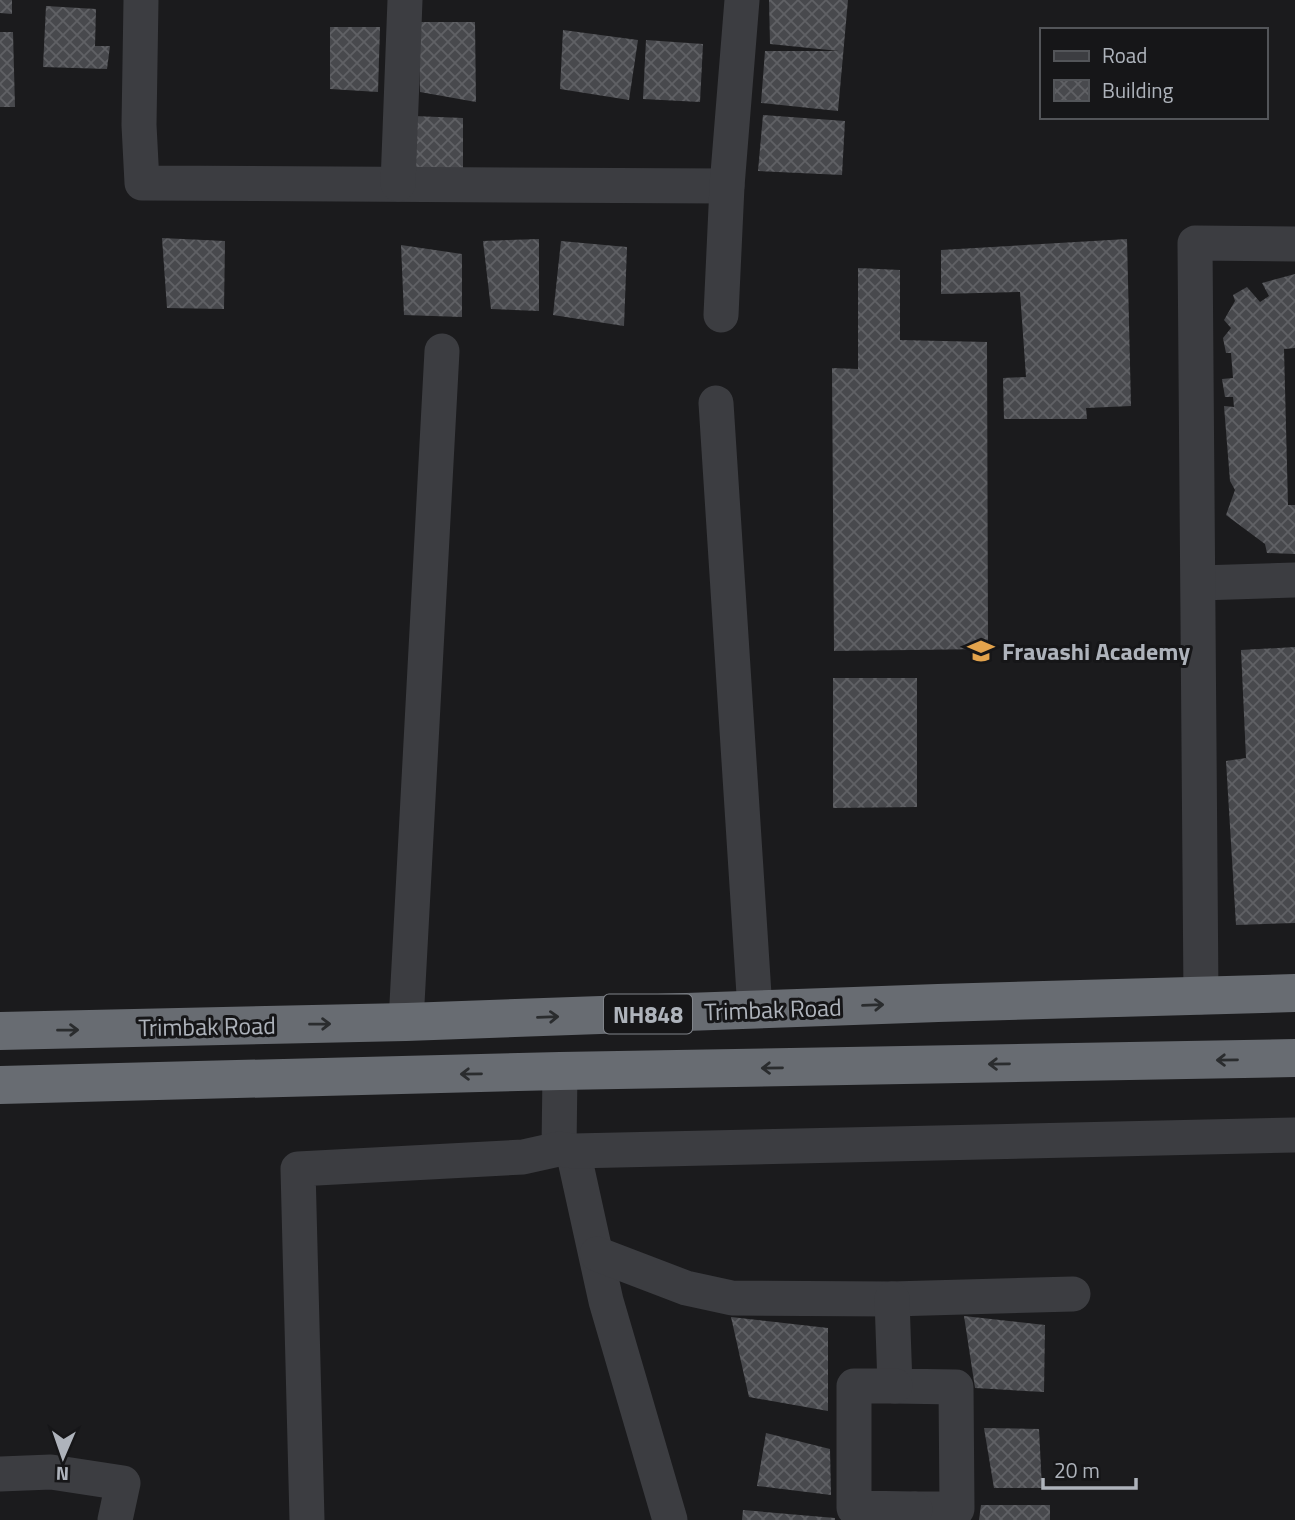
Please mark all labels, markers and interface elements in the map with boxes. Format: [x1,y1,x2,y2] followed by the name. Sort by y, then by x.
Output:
[1040,28,1267,119] legend
[1102,39,1147,71] text: Road
[1102,74,1174,106] text: Building
[1002,633,1190,669] place label: Fravashi Academy
[966,636,996,666] school or university icon: Fravashi Academy
[704,989,842,1029] street label: Trimbak Road
[604,995,692,1034] road number: NH848
[861,999,884,1012] one-way arrow
[138,1007,276,1045] street label: Trimbak Road
[536,1011,559,1024] one-way arrow
[308,1017,331,1030] one-way arrow
[56,1023,79,1036] one-way arrow
[1216,1053,1239,1066] one-way arrow
[988,1057,1011,1070] one-way arrow
[761,1061,784,1074] one-way arrow
[460,1067,483,1080] one-way arrow
[28,1422,98,1492] north arrow
[1043,1446,1136,1490] scale bar
[1054,1454,1100,1486] text: 20 m
[55,1460,69,1489] text: N

